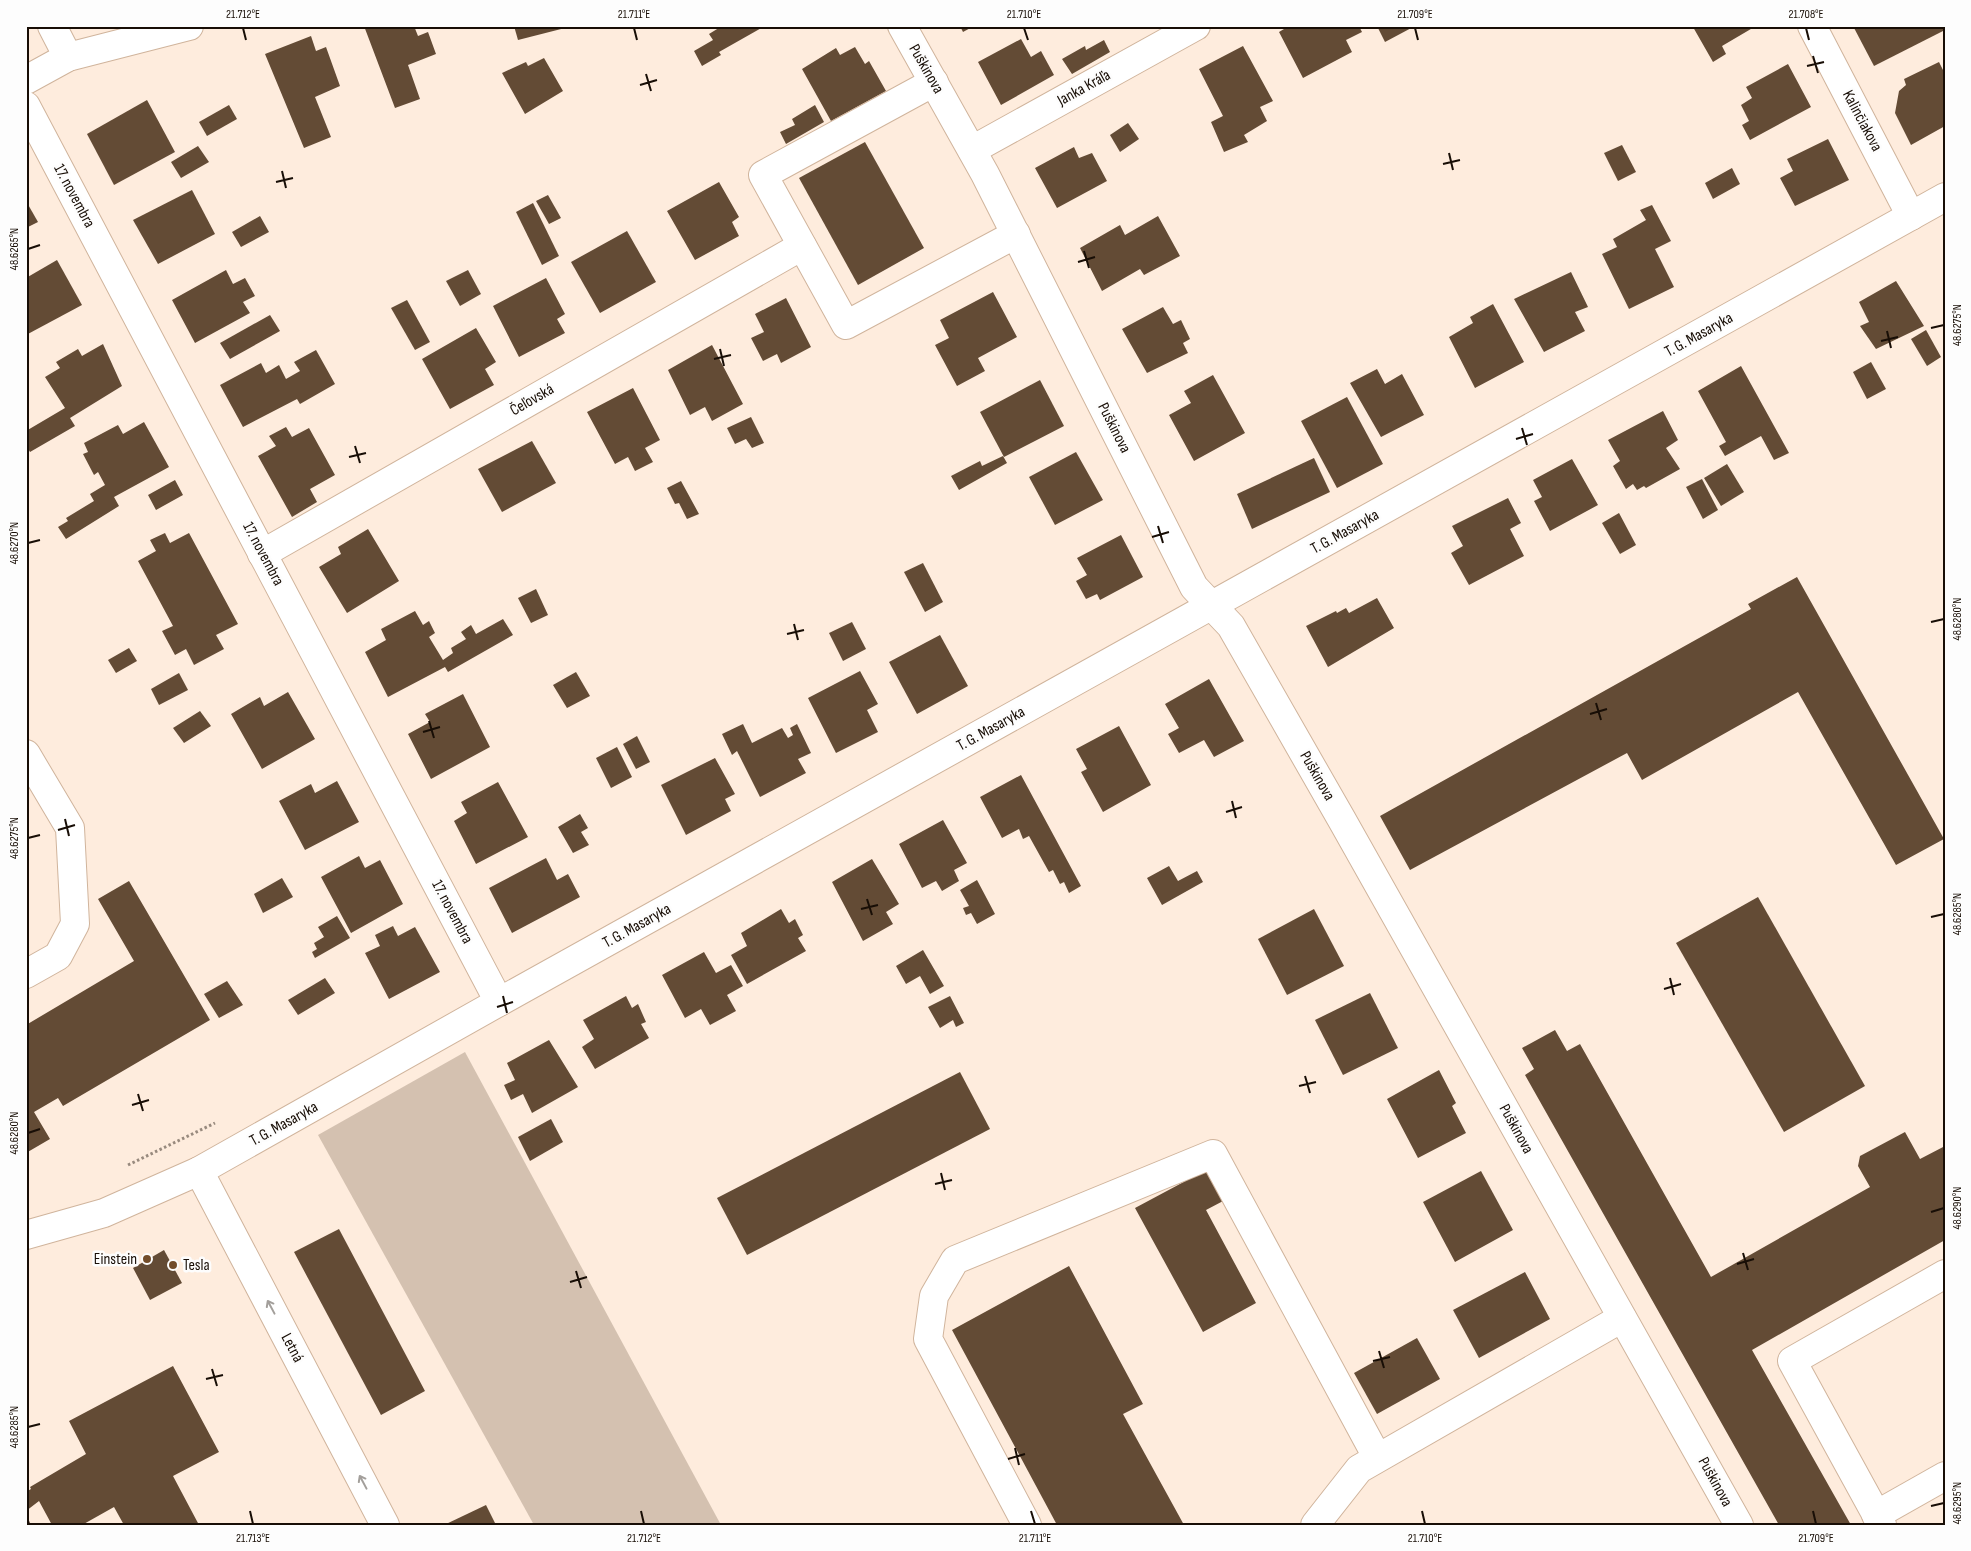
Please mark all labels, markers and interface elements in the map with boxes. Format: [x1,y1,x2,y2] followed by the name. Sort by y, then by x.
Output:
[226,7,260,22] text: 21.712°E
[618,7,650,22] text: 21.711°E
[1007,7,1041,22] text: 21.710°E
[1397,7,1433,22] text: 21.709°E
[1788,7,1824,22] text: 21.708°E
[904,41,948,97] street label: Puškinova
[1053,66,1114,111] street label: Janka Kráľa
[1838,87,1886,155] street label: Kalinčiakova
[49,161,99,231] street label: 17. novembra
[7,228,22,270] text: 48.6265°N
[1950,304,1965,346] text: 48.6275°N
[1662,309,1736,361] street label: T. G. Masaryka
[507,380,557,420] street label: Čeľovská
[1093,400,1135,456] street label: Puškinova
[1308,506,1382,558] street label: T. G. Masaryka
[238,519,288,589] street label: 17. novembra
[7,522,22,564] text: 48.6270°N
[1950,598,1965,640] text: 48.6280°N
[954,703,1028,755] street label: T. G. Masaryka
[1295,748,1339,804] street label: Puškinova
[7,817,22,859] text: 48.6275°N
[427,877,477,947] street label: 17. novembra
[1950,893,1965,935] text: 48.6285°N
[600,900,674,952] street label: T. G. Masaryka
[247,1098,321,1150] street label: T. G. Masaryka
[1495,1101,1537,1157] street label: Puškinova
[7,1112,22,1154] text: 48.6280°N
[1950,1187,1965,1229] text: 48.6290°N
[94,1250,137,1269] place label: Einstein
[141,1253,153,1265] marker: Einstein
[183,1256,210,1275] place label: Tesla
[167,1259,179,1271] marker: Tesla
[266,1300,275,1315] one-way arrow
[277,1330,307,1366] street label: Letná
[7,1406,22,1448] text: 48.6285°N
[1694,1454,1736,1510] street label: Puškinova
[358,1474,368,1489] one-way arrow
[1950,1482,1965,1524] text: 48.6295°N
[236,1531,270,1546] text: 21.713°E
[627,1531,661,1546] text: 21.712°E
[1019,1531,1051,1546] text: 21.711°E
[1408,1531,1442,1546] text: 21.710°E
[1798,1531,1834,1546] text: 21.709°E

